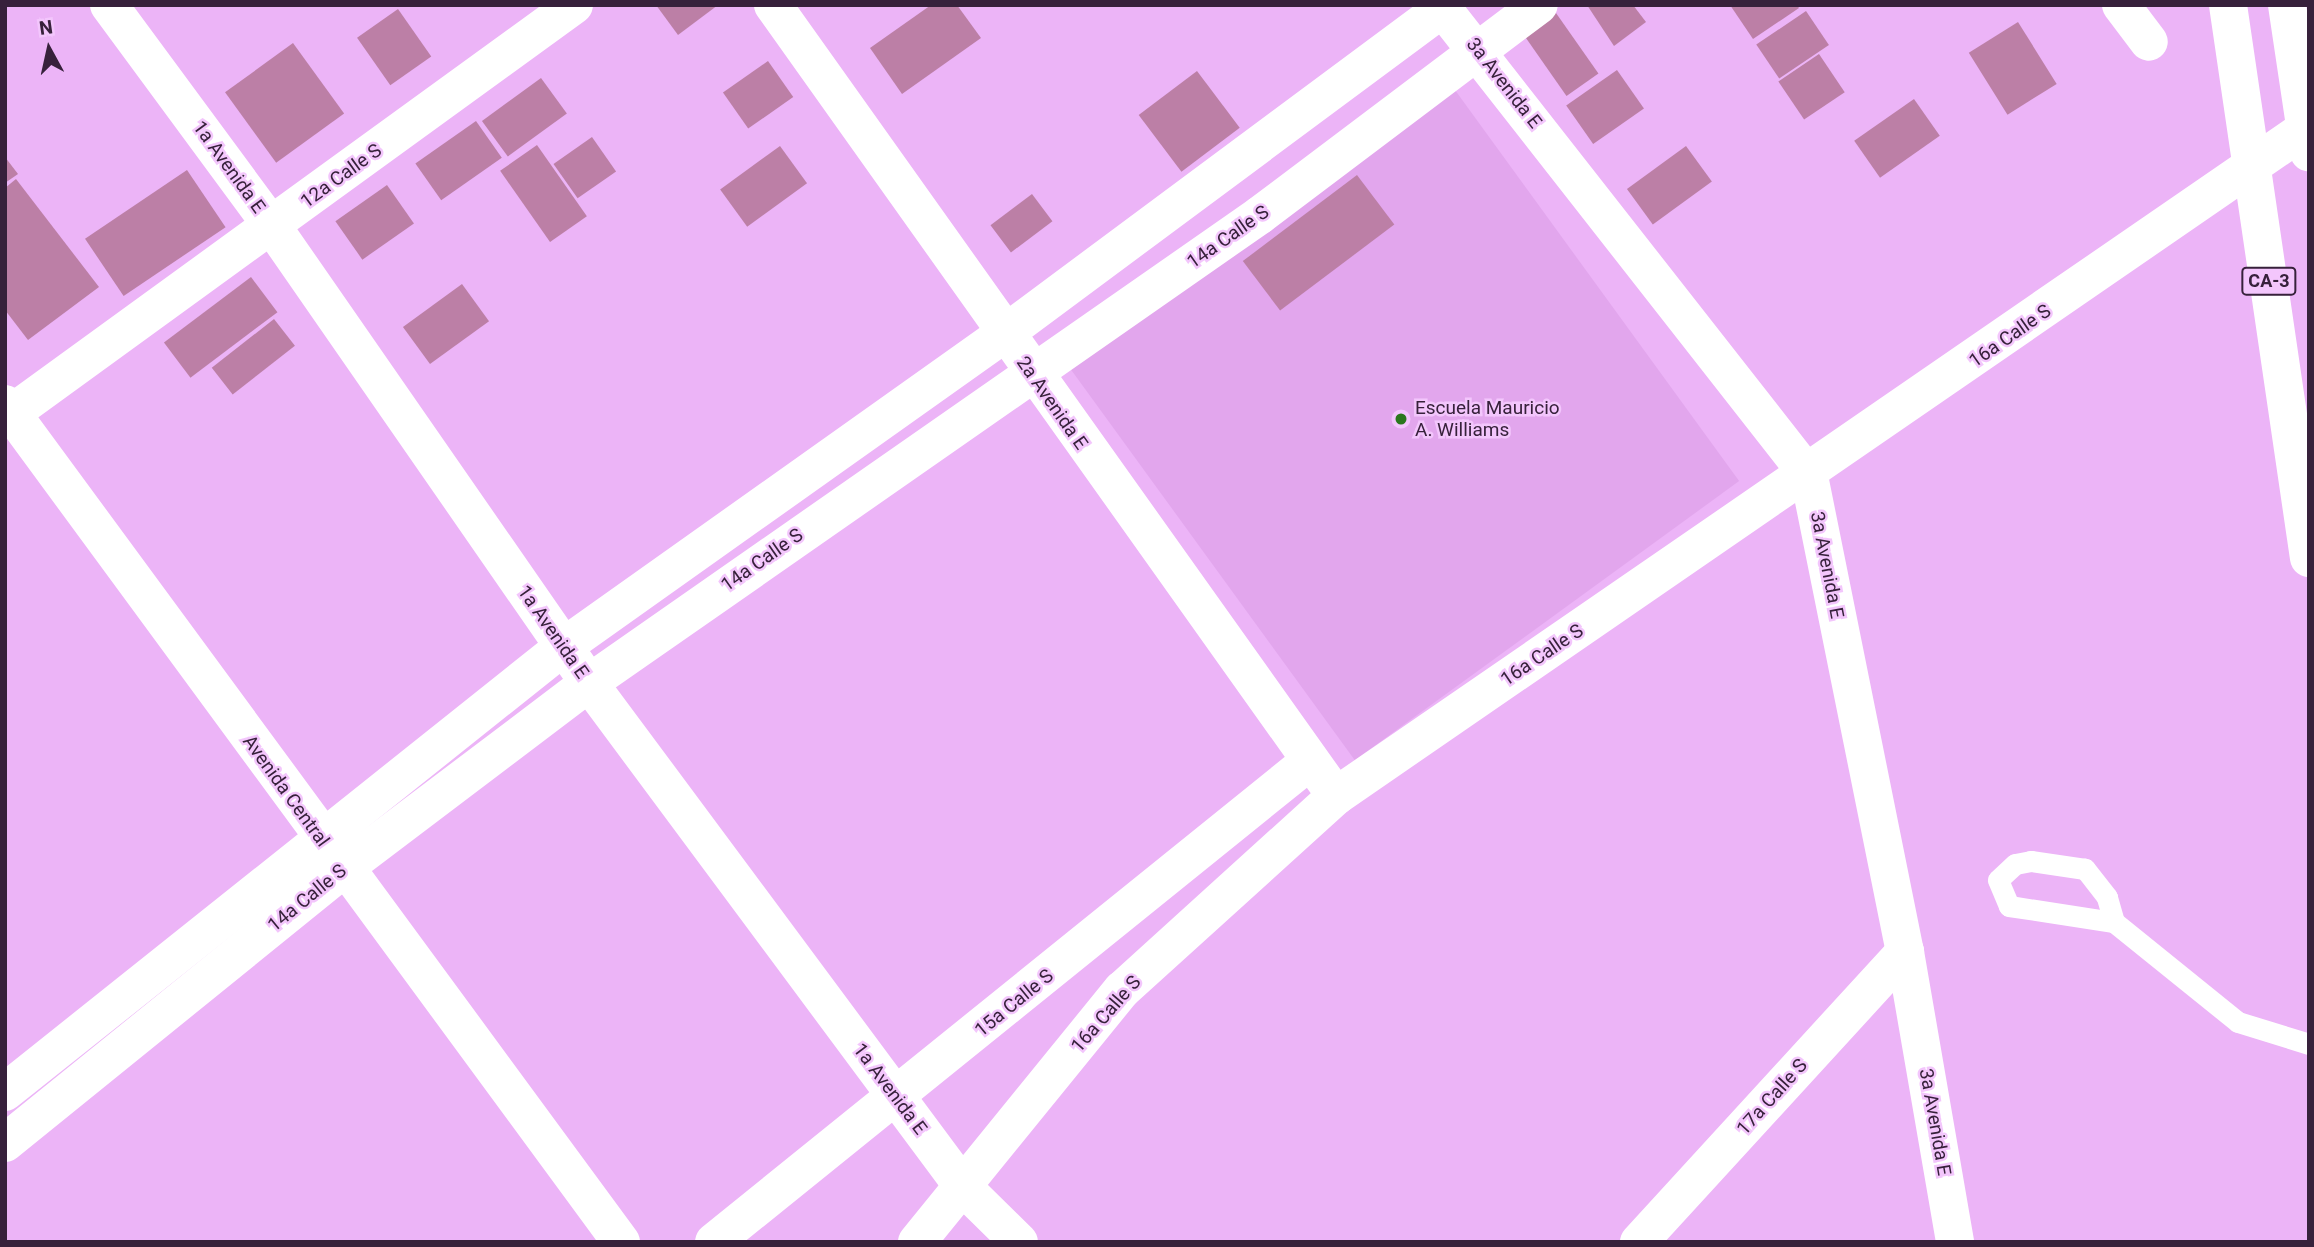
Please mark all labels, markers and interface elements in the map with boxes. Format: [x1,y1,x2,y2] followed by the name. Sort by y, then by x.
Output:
[14,14,84,84] north arrow
[38,15,54,40] text: N
[1462,33,1546,133] street label: 3a Avenida E
[188,116,270,218] street label: 1a Avenida E
[296,139,386,213] street label: 12a Calle S
[1183,201,1273,273] street label: 14a Calle S
[2241,267,2297,296] road number: CA-3
[1965,300,2055,372] street label: 16a Calle S
[1012,352,1092,454] street label: 2a Avenida E
[1415,397,1560,441] place label: Escuela Mauricio A. Williams
[1393,411,1409,427] marker: Escuela Mauricio A. Williams
[1805,510,1849,620] street label: 3a Avenida E
[717,524,807,596] street label: 14a Calle S
[513,581,593,683] street label: 1a Avenida E
[1496,619,1588,691] street label: 16a Calle S
[238,731,334,851] street label: Avenida Central
[263,859,351,937] street label: 14a Calle S
[970,964,1058,1042] street label: 15a Calle S
[1066,971,1146,1057] street label: 16a Calle S
[848,1039,932,1139] street label: 1a Avenida E
[1732,1054,1812,1140] street label: 17a Calle S
[1914,1067,1956,1177] street label: 3a Avenida E

